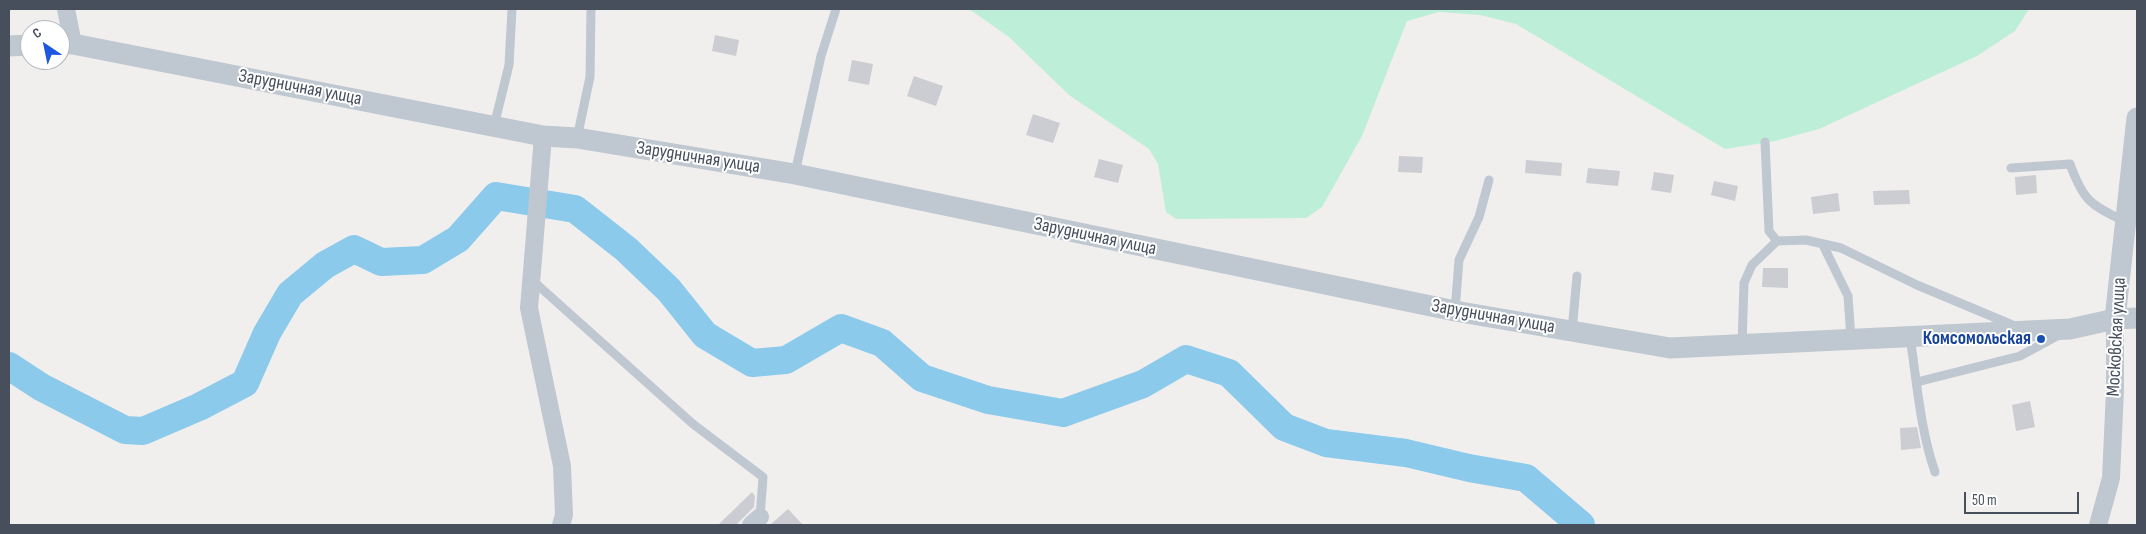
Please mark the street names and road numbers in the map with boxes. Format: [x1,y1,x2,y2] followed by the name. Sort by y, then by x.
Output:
[237,65,363,111] street label: Зарудничная улица
[635,137,761,179] street label: Зарудничная улица
[1032,213,1158,261] street label: Зарудничная улица
[2102,277,2132,397] street label: Московская улица
[1430,295,1556,339] street label: Зарудничная улица

